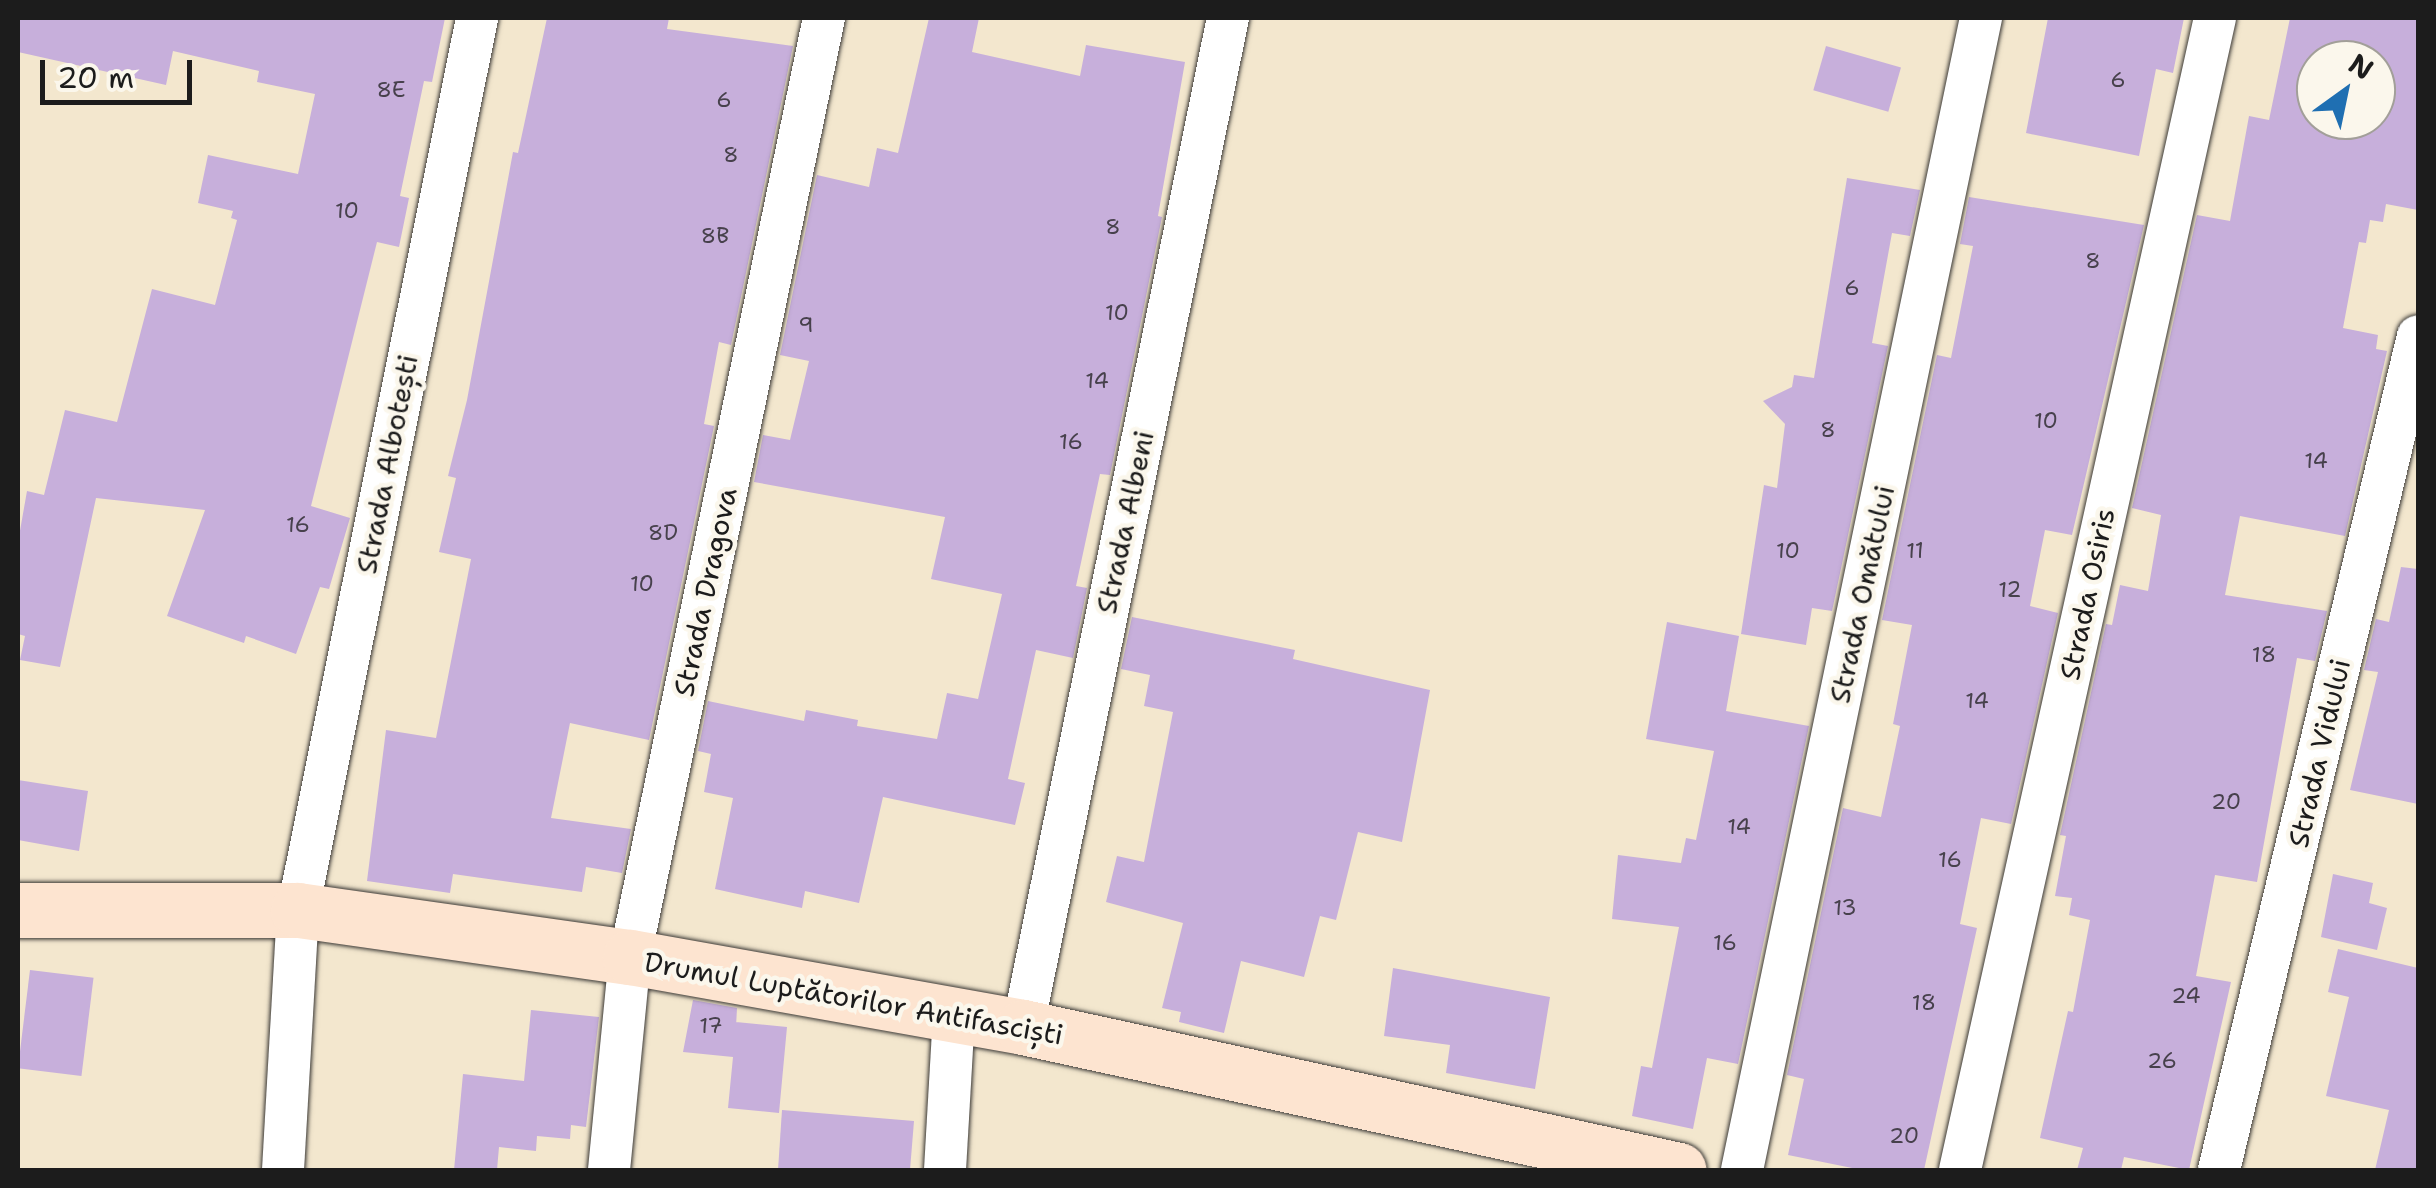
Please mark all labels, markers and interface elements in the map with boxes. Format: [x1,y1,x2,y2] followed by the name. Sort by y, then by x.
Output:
[45,40,198,102] scale bar
[2296,40,2396,140] north arrow
[2342,45,2381,88] text: N
[57,57,134,98] text: 20 m
[2110,67,2126,93] house number: 6
[376,77,406,103] house number: 8E
[716,87,732,113] house number: 6
[723,142,739,168] house number: 8
[335,198,359,224] house number: 10
[1105,214,1121,240] house number: 8
[701,223,729,249] house number: 8B
[2085,248,2101,274] house number: 8
[1844,275,1860,301] house number: 6
[1105,300,1129,326] house number: 10
[798,312,814,338] house number: 9
[349,352,425,576] street label: Strada Albotești
[1085,368,1109,394] house number: 14
[2034,408,2058,434] house number: 10
[1820,417,1836,443] house number: 8
[1089,427,1161,617] street label: Strada Albeni
[1059,429,1083,455] house number: 16
[2304,448,2328,474] house number: 14
[1823,482,1901,706] street label: Strada Omătului
[666,484,744,700] street label: Strada Dragova
[2052,505,2122,683] street label: Strada Osiris
[286,512,310,538] house number: 16
[648,520,678,546] house number: 8D
[1776,538,1800,564] house number: 10
[1906,538,1924,564] house number: 11
[630,571,654,597] house number: 10
[1998,577,2022,603] house number: 12
[2252,642,2276,668] house number: 18
[2281,655,2357,851] street label: Strada Vidului
[1965,688,1989,714] house number: 14
[2211,789,2241,815] house number: 20
[1727,814,1751,840] house number: 14
[1938,847,1962,873] house number: 16
[1833,895,1857,921] house number: 13
[1713,930,1737,956] house number: 16
[642,945,1066,1051] street label: Drumul Luptătorilor Antifasciști
[2171,983,2201,1009] house number: 24
[1912,990,1936,1016] house number: 18
[699,1013,723,1039] house number: 17
[2147,1048,2177,1074] house number: 26
[1889,1123,1919,1149] house number: 20

